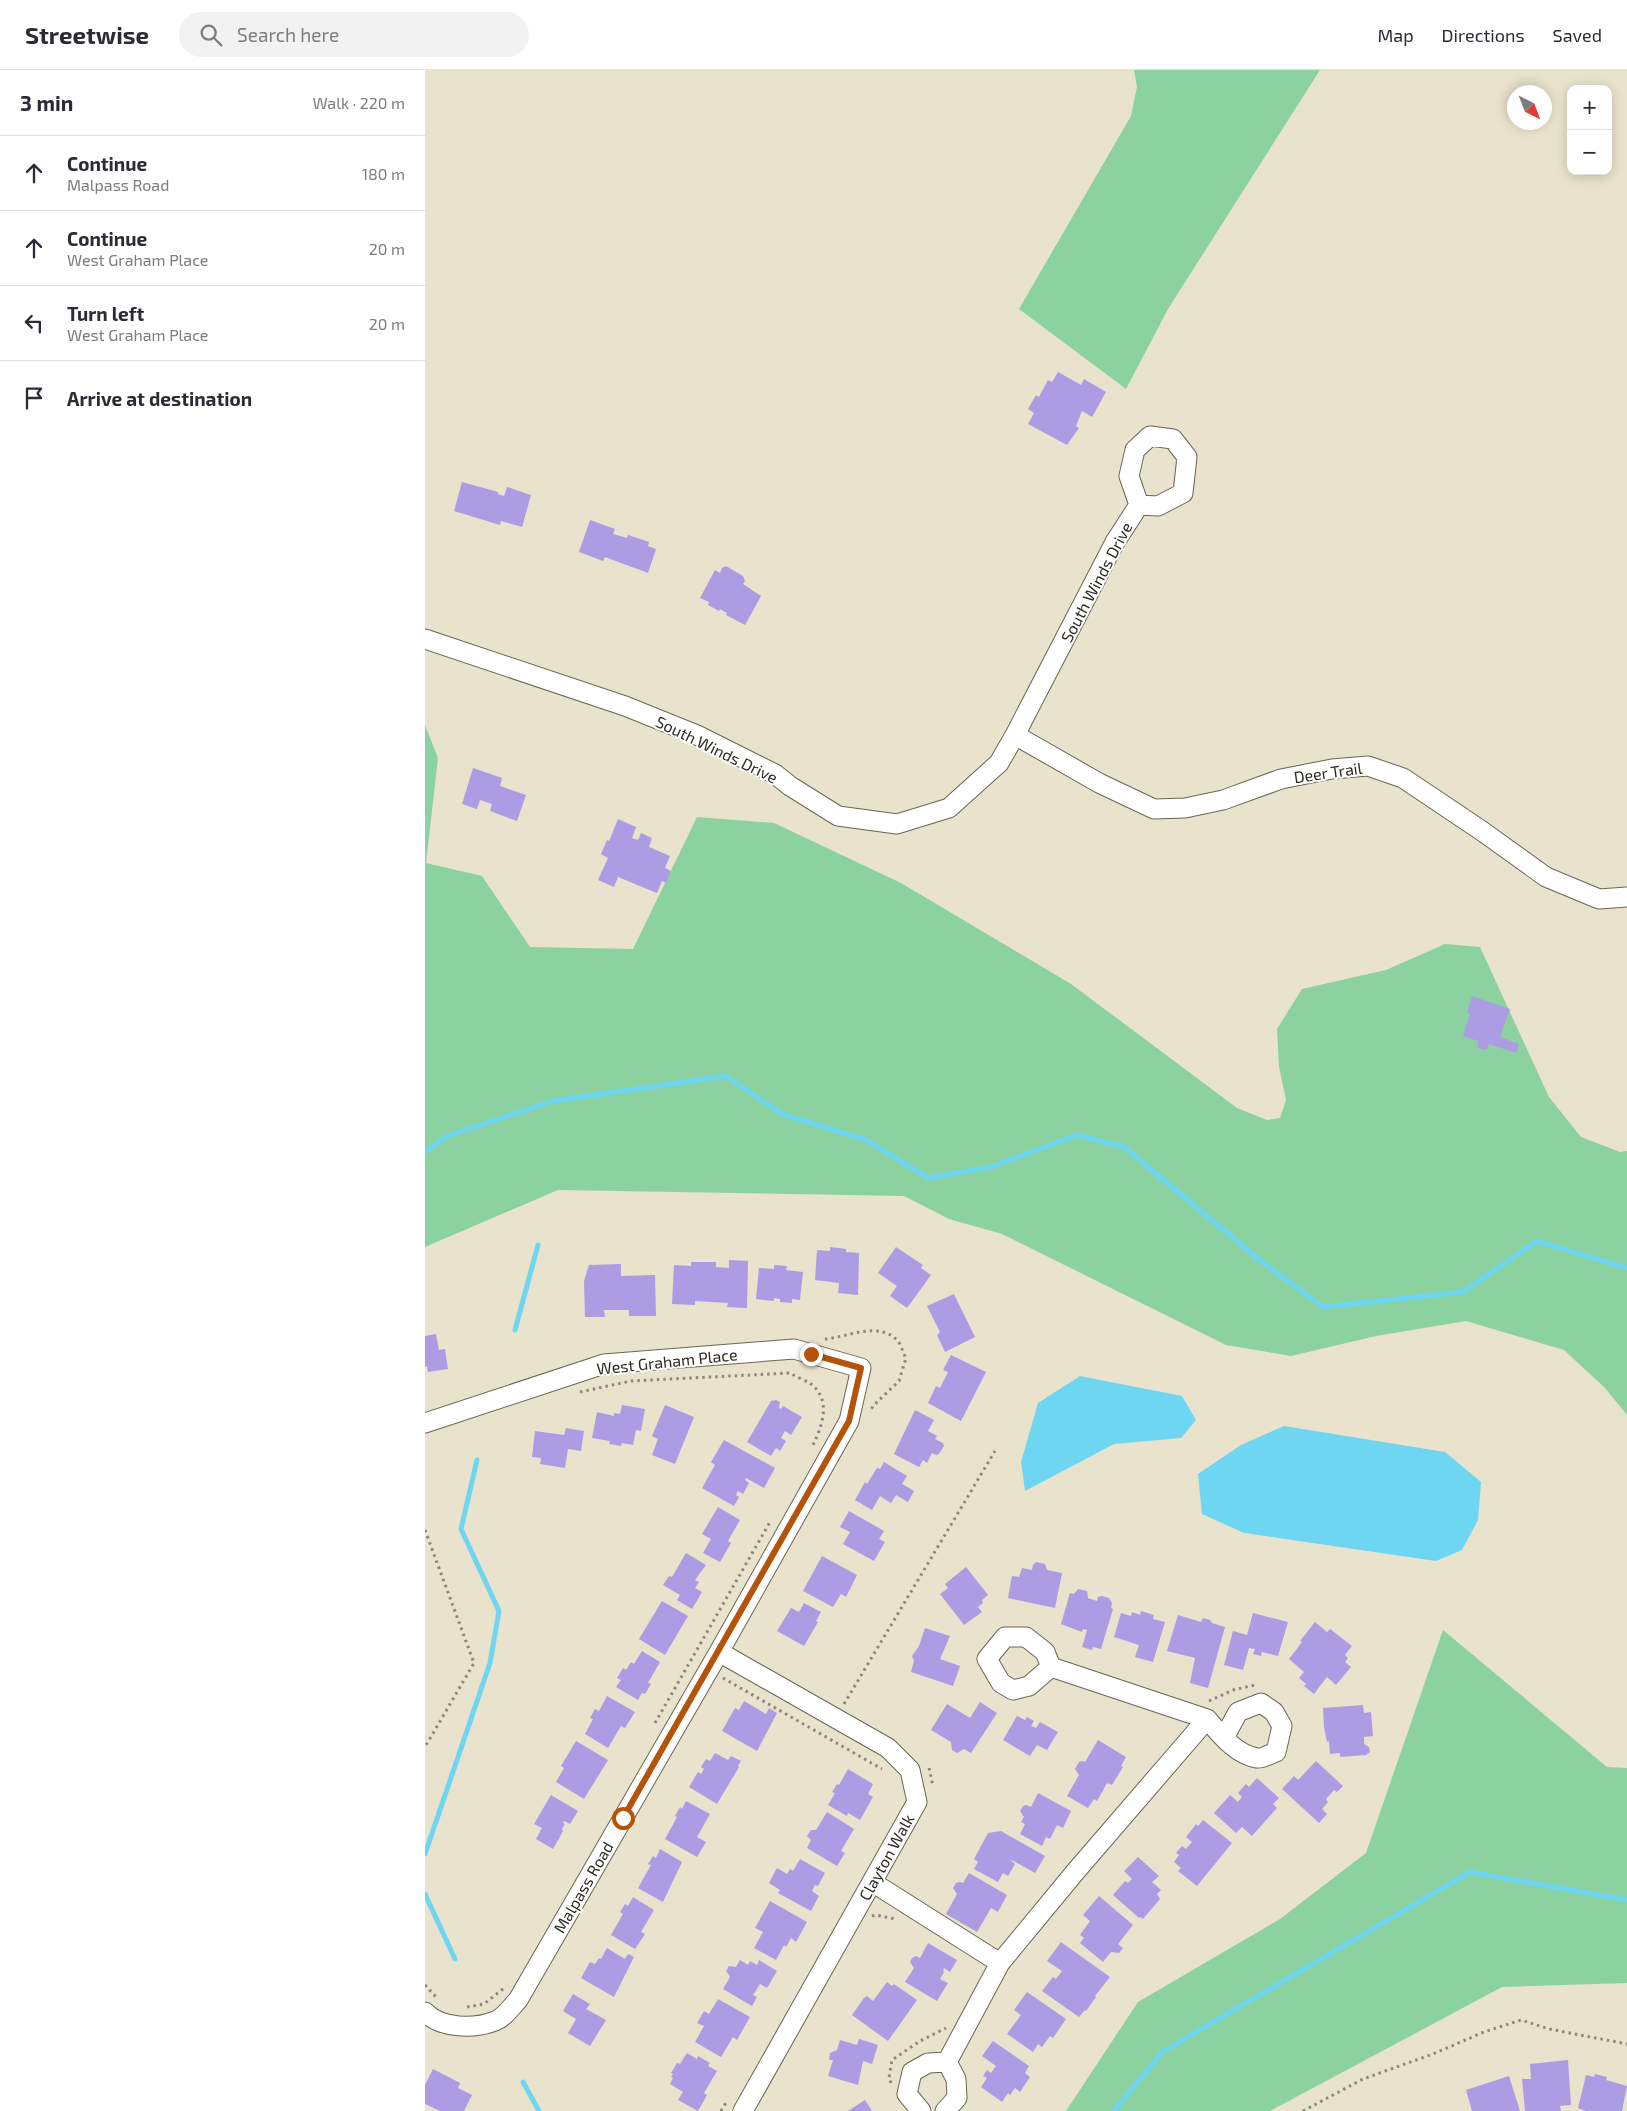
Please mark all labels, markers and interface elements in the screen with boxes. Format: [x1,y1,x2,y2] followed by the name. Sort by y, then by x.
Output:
[179,12,529,57] search box
[25,20,149,49] text: Streetwise
[197,21,225,49] icon: search
[237,23,339,46] text: Search here
[1377,24,1414,46] text: Map
[1442,24,1525,46] text: Directions
[1553,24,1602,46] text: Saved
[1507,85,1552,130] north arrow
[1567,85,1612,175] map controls
[1567,85,1612,130] button: +
[20,90,73,115] text: 3 min
[312,93,405,112] text: Walk · 220 m
[1567,130,1612,175] button: −
[67,152,147,175] text: Continue
[20,159,48,187] icon: ahead
[362,164,405,183] text: 180 m
[67,175,169,194] text: Malpass Road
[67,227,147,250] text: Continue
[20,234,48,262] icon: ahead
[369,239,405,258] text: 20 m
[67,250,208,269] text: West Graham Place
[67,302,144,325] text: Turn left
[20,309,48,337] icon: left
[369,314,405,333] text: 20 m
[67,325,208,344] text: West Graham Place
[20,384,48,412] icon: arrive
[67,387,252,410] text: Arrive at destination
[1056,519,1136,645] street label: South Winds Drive
[653,711,781,787] street label: South Winds Drive
[1293,758,1364,786] street label: Deer Trail
[800,1343,823,1366] route end
[596,1344,738,1378] street label: West Graham Place
[612,1807,635,1830] route start
[855,1811,917,1903] street label: Clayton Walk
[549,1838,617,1936] street label: Malpass Road

